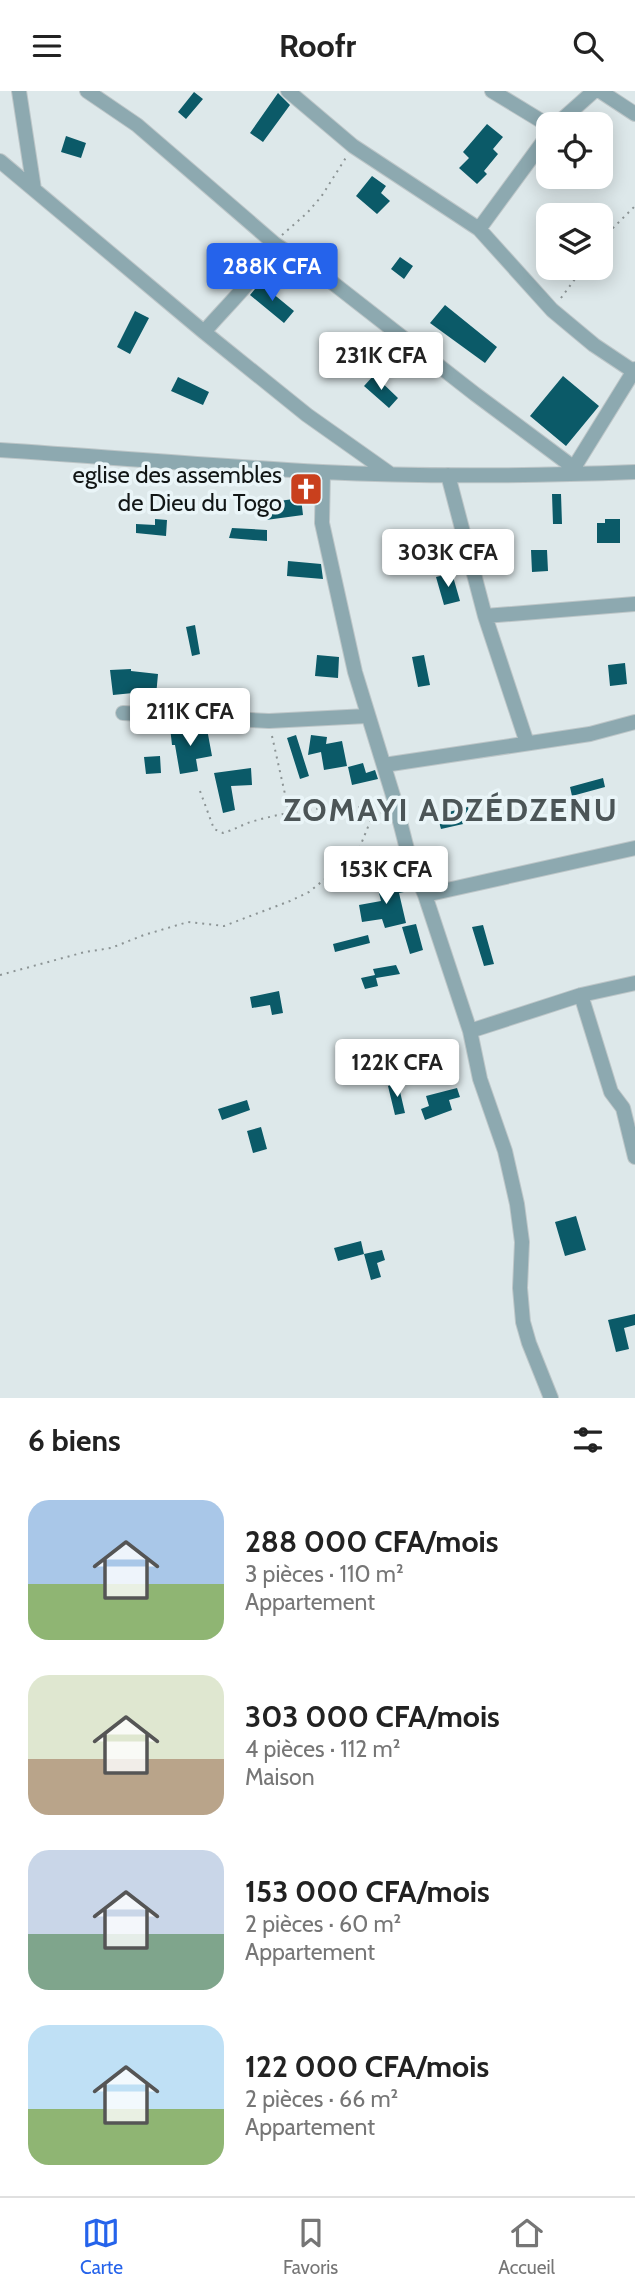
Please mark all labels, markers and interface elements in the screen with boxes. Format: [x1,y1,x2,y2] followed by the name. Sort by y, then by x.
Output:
[279,26,356,65] text: Roofr
[28,27,66,65] icon: menu
[569,27,607,65] icon: search
[536,112,613,280] map controls
[536,112,613,189] button: locate
[536,203,613,280] button: layers
[200,243,344,303] pin: 288K CFA
[223,252,321,280] text: 288K CFA
[309,333,453,392] pin: 231K CFA
[335,341,427,369] text: 231K CFA
[73,460,282,517] place label: eglise des assembles de Dieu du Togo
[287,470,325,508] church icon: eglise des assembles de Dieu du Togo
[376,529,520,589] pin: 303K CFA
[398,538,498,566] text: 303K CFA
[118,689,262,748] pin: 211K CFA
[146,697,234,725] text: 211K CFA
[283,790,619,829] district label: ZOMAYI ADZÉDZENU
[314,847,458,906] pin: 153K CFA
[340,855,432,883] text: 153K CFA
[325,1039,469,1099] pin: 122K CFA
[351,1048,443,1076] text: 122K CFA
[569,1421,607,1459] icon: filters
[28,1422,121,1459] text: 6 biens
[245,1523,498,1560] text: 288 000 CFA/mois
[84,1528,168,1612] icon: home
[245,1560,404,1588] text: 3 pièces · 110 m²
[245,1588,375,1616] text: Appartement
[245,1698,500,1735] text: 303 000 CFA/mois
[84,1703,168,1787] icon: home
[245,1735,400,1763] text: 4 pièces · 112 m²
[245,1763,314,1791] text: Maison
[245,1873,490,1910] text: 153 000 CFA/mois
[84,1878,168,1962] icon: home
[245,1910,401,1938] text: 2 pièces · 60 m²
[245,1938,375,1966] text: Appartement
[245,2048,489,2085] text: 122 000 CFA/mois
[84,2053,168,2137] icon: home
[245,2085,398,2113] text: 2 pièces · 66 m²
[245,2113,375,2141] text: Appartement
[80,2214,123,2279] tab: Carte
[283,2214,338,2279] tab: Favoris
[498,2214,555,2279] tab: Accueil

